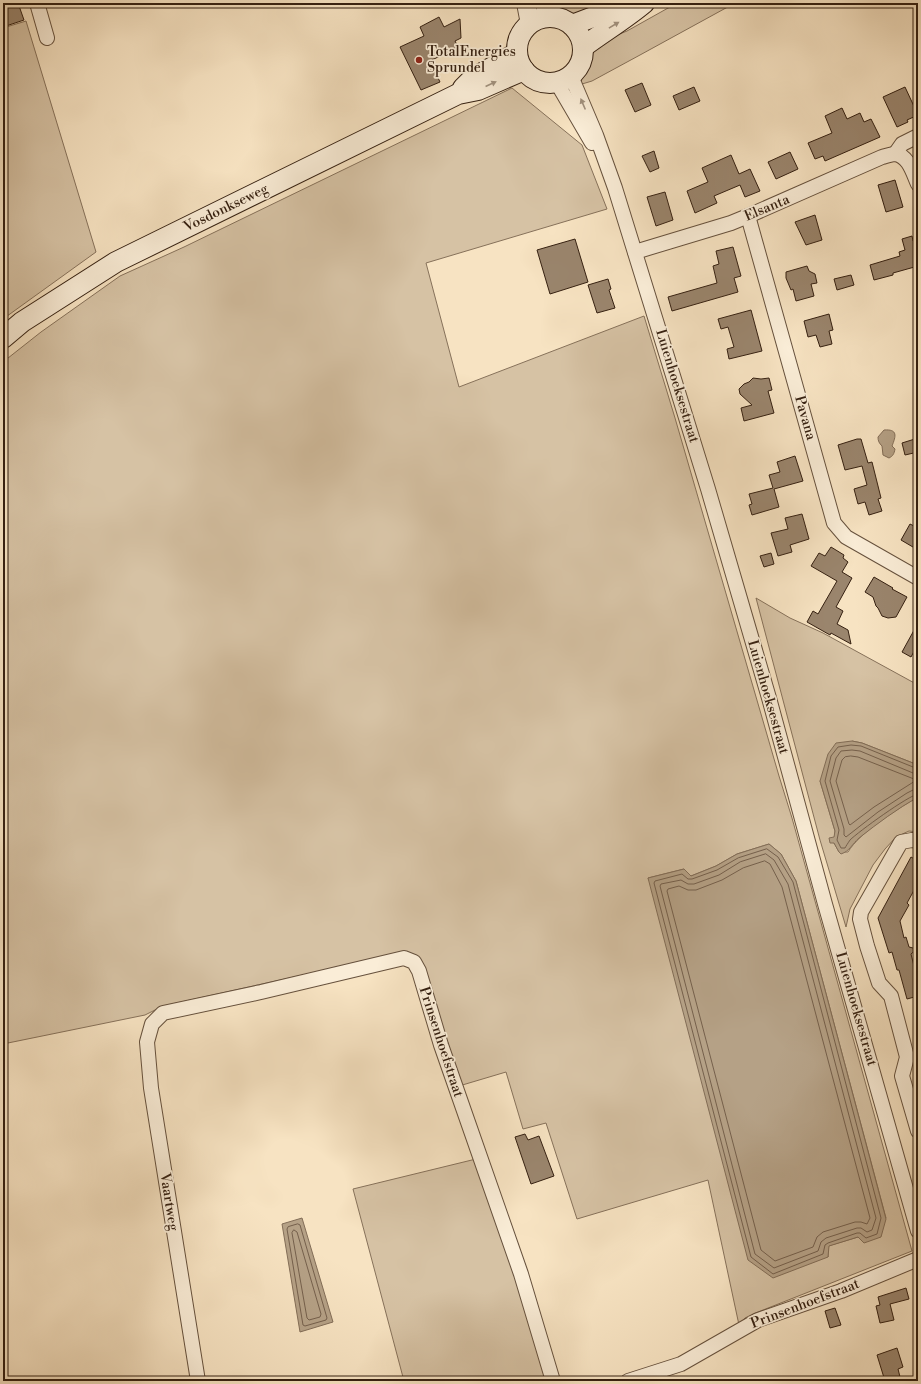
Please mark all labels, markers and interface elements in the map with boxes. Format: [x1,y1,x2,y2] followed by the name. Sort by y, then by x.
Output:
[608,21,620,28] one-way arrow
[427,43,516,77] place label: TotalEnergies Sprundel
[414,55,424,65] marker: TotalEnergies Sprundel
[486,81,497,87] one-way arrow
[579,98,585,110] one-way arrow
[180,179,272,237] street label: Vosdonkseweg
[742,190,793,226] street label: Elsanta
[651,327,703,445] street label: Luienhoeksestraat
[790,394,820,443] street label: Pavana
[743,638,793,756] street label: Luienhoeksestraat
[831,950,881,1068] street label: Luienhoeksestraat
[415,984,467,1100] street label: Prinsenhoefstraat
[155,1171,183,1233] street label: Vaartweg
[748,1275,862,1333] street label: Prinsenhoefstraat

